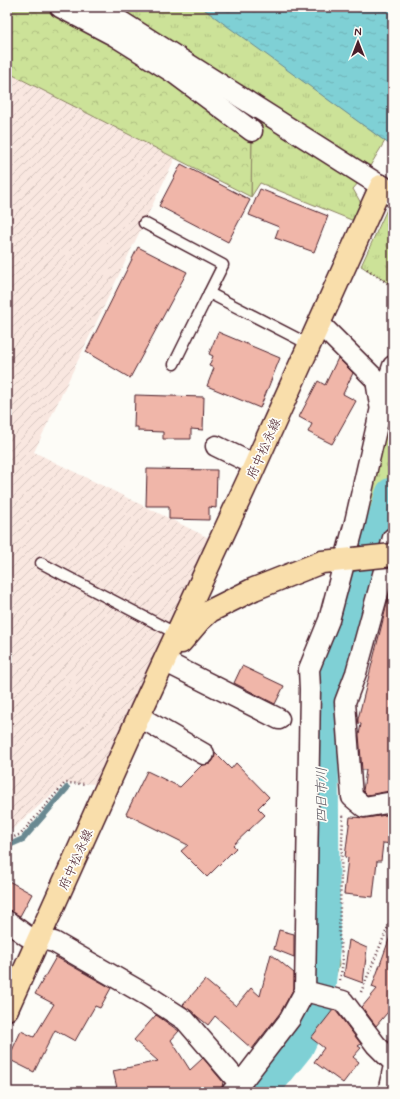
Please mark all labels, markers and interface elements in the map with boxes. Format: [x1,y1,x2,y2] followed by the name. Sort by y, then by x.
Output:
[338,22,378,62] north arrow
[354,26,362,40] text: N
[243,415,286,482] street label: 府中松永線
[313,767,331,823] water label: 四日市川
[55,826,98,893] street label: 府中松永線

